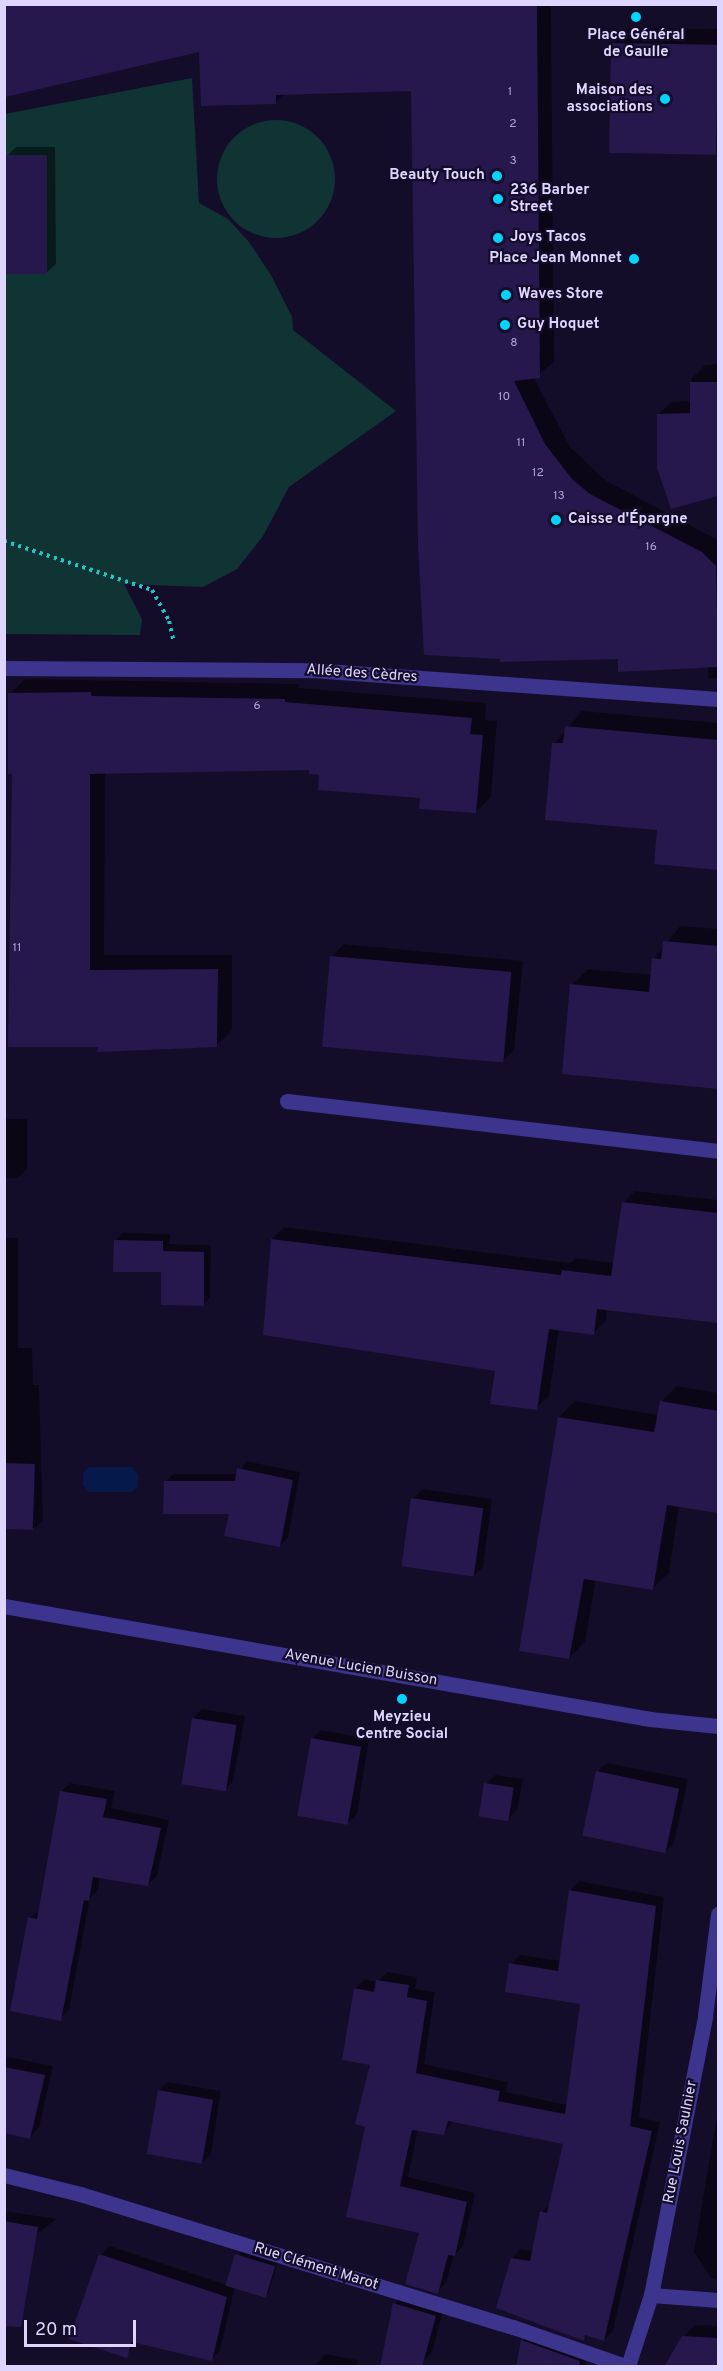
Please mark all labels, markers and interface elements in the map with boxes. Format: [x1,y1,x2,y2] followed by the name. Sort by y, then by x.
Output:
[629,10,643,24] marker: Place Général de Gaulle
[587,26,685,61] place label: Place Général de Gaulle
[566,81,653,116] place label: Maison des associations
[508,86,512,100] house number: 1
[658,92,672,106] marker: Maison des associations
[509,118,517,132] house number: 2
[509,155,517,169] house number: 3
[389,167,485,185] place label: Beauty Touch
[490,169,504,183] marker: Beauty Touch
[510,181,590,216] place label: 236 Barber Street
[491,192,505,206] marker: 236 Barber Street
[510,229,586,247] place label: Joys Tacos
[491,231,505,245] marker: Joys Tacos
[489,250,622,268] place label: Place Jean Monnet
[627,252,641,266] marker: Place Jean Monnet
[518,286,603,304] place label: Waves Store
[499,288,513,302] marker: Waves Store
[517,316,599,334] place label: Guy Hoquet
[498,318,512,332] marker: Guy Hoquet
[510,337,518,351] house number: 8
[498,391,510,405] house number: 10
[517,437,525,451] house number: 11
[532,467,544,481] house number: 12
[553,490,565,504] house number: 13
[568,511,688,529] place label: Caisse d'Épargne
[549,513,563,527] marker: Caisse d'Épargne
[645,541,657,555] house number: 16
[306,661,418,687] street label: Allée des Cèdres
[253,700,261,714] house number: 6
[13,942,21,956] house number: 11
[283,1646,439,1690] street label: Avenue Lucien Buisson
[395,1692,409,1706] marker: Meyzieu Centre Social
[356,1708,448,1743] place label: Meyzieu Centre Social
[660,2079,702,2205] street label: Rue Louis Saulnier
[252,2240,380,2294] street label: Rue Clément Marot
[27,2308,140,2346] scale bar
[35,2319,77,2342] text: 20 m

